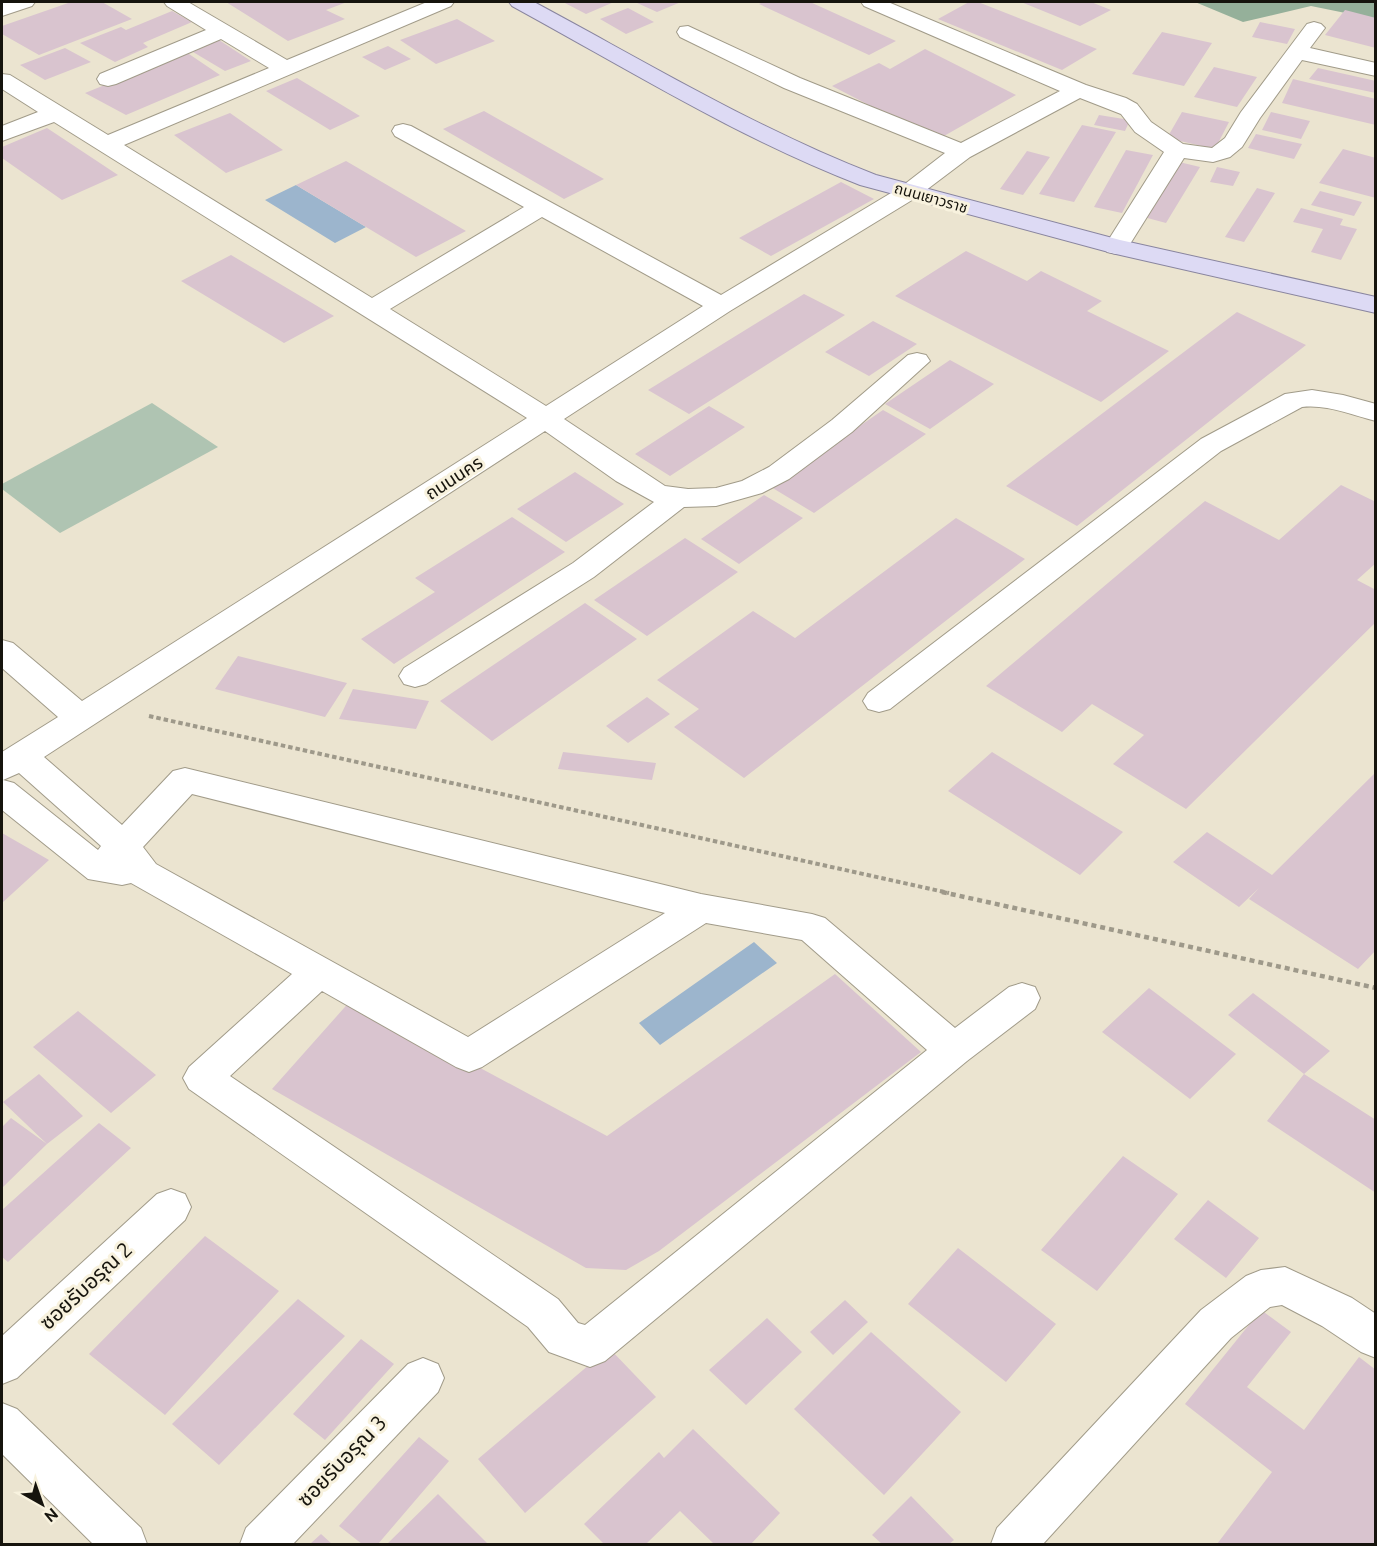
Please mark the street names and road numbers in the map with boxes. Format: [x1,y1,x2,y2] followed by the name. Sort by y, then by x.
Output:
[893,179,970,216] street label: ถนนเยาวราช
[421,451,486,503] street label: ถนนนคร
[34,1237,138,1335] street label: ซอยรับอรุณ 2
[292,1410,392,1512] street label: ซอยรับอรุณ 3

